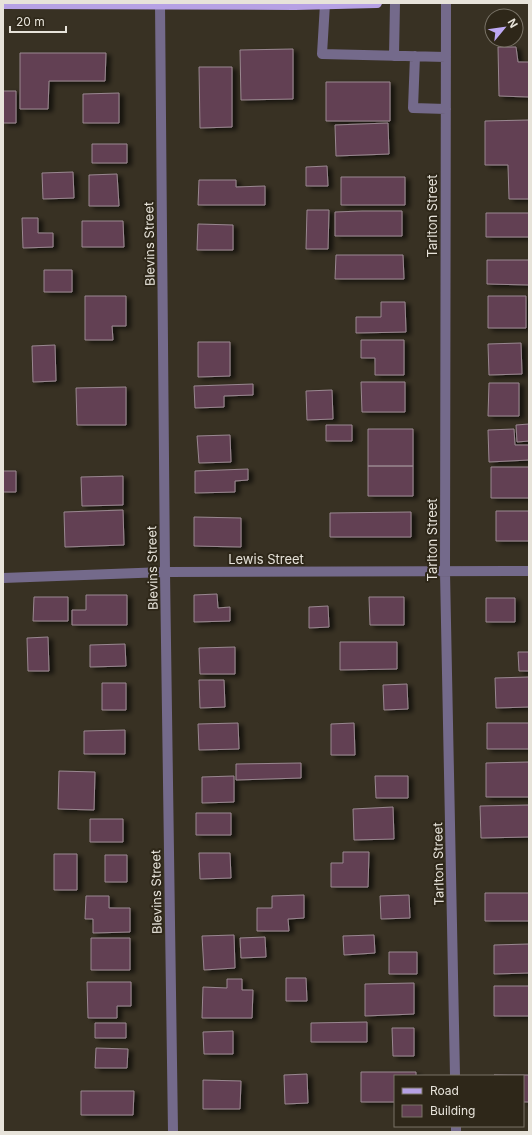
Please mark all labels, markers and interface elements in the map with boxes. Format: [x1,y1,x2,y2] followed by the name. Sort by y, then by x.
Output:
[10,8,66,34] scale bar
[484,8,524,48] north arrow
[16,14,45,29] text: 20 m
[505,16,521,30] text: N
[424,174,440,258] street label: Tarlton Street
[140,202,158,286] street label: Blevins Street
[424,498,440,582] street label: Tarlton Street
[143,526,161,610] street label: Blevins Street
[228,551,304,567] street label: Lewis Street
[429,822,447,906] street label: Tarlton Street
[147,850,165,934] street label: Blevins Street
[394,1075,524,1127] legend
[430,1083,459,1098] text: Road
[430,1103,475,1118] text: Building

